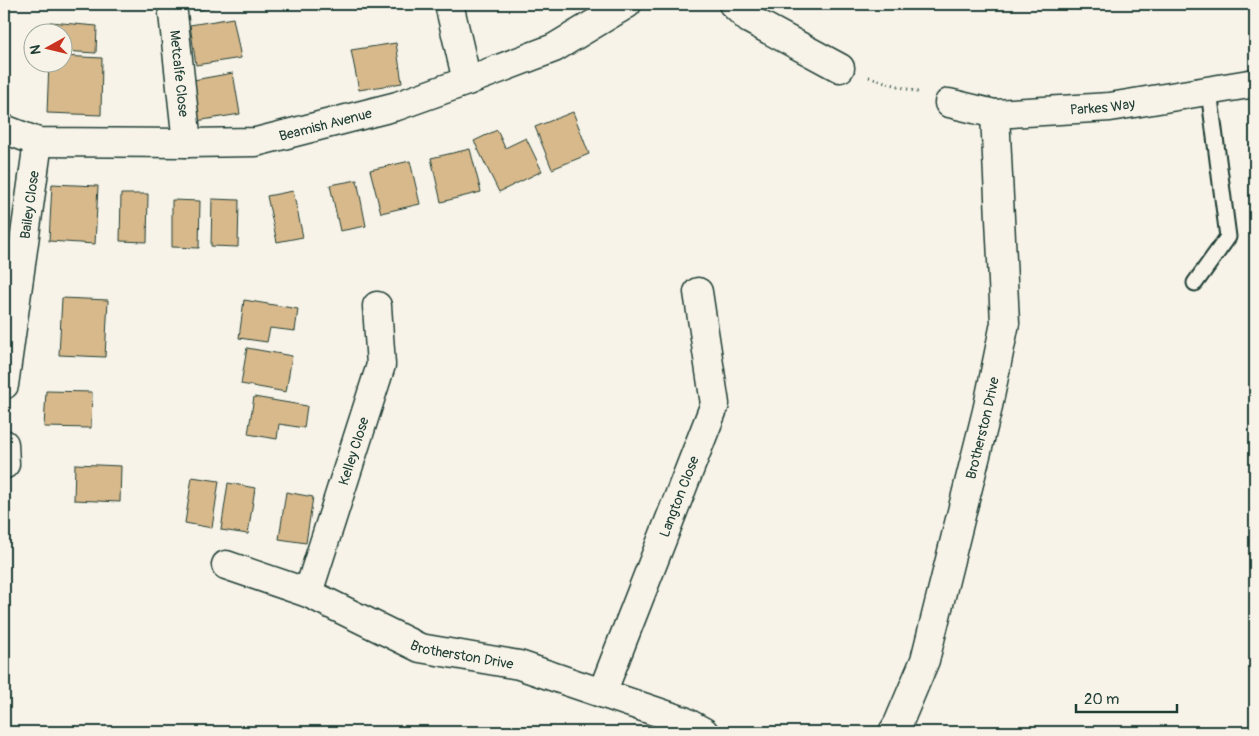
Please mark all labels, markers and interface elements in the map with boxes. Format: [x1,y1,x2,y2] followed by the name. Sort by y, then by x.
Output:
[22,22,72,72] north arrow
[166,29,193,118] street label: Metcalfe Close
[27,44,45,56] text: N
[1069,95,1136,118] street label: Parkes Way
[277,104,374,144] street label: Beamish Avenue
[16,169,42,240] street label: Bailey Close
[962,375,1002,481] street label: Brotherston Drive
[335,415,372,487] street label: Kelley Close
[655,453,702,539] street label: Langton Close
[408,636,515,672] street label: Brotherston Drive
[1076,681,1178,713] scale bar
[1084,690,1119,709] text: 20 m

